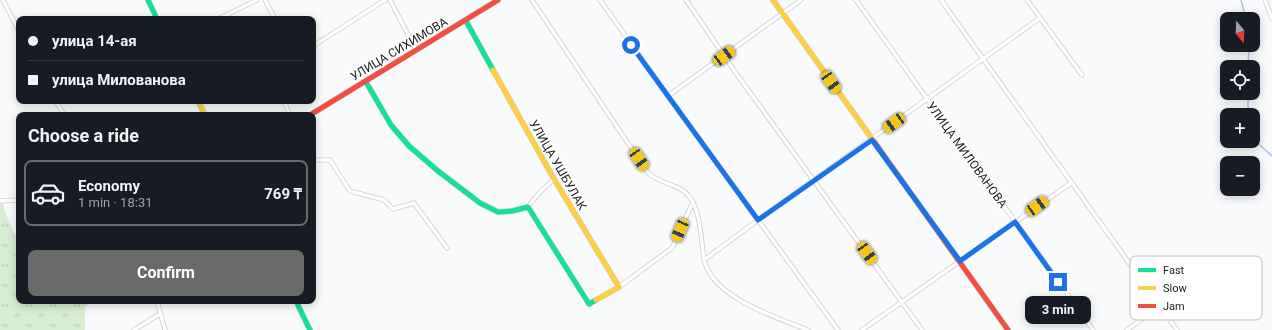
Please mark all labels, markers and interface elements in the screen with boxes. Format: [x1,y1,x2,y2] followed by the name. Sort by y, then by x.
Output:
[1220,12,1260,52] north arrow
[1220,12,1260,196] map controls
[348,14,450,83] street label: УЛИЦА СИХИМОВА
[52,32,137,50] text: улица 14-ая
[622,36,640,54] route start
[711,44,737,68] car
[1220,60,1260,100] button: locate
[819,69,843,95] car
[52,71,186,89] text: улица Милованова
[924,99,1010,211] street label: УЛИЦА МИЛОВАНОВА
[1220,108,1260,148] button: +
[881,111,907,135] car
[527,117,590,213] street label: УЛИЦА УШБУЛАК
[28,125,139,146] text: Choose a ride
[627,146,651,172] car
[1220,156,1260,196] button: −
[30,175,66,211] icon: car
[78,177,140,195] text: Economy
[264,185,302,203] text: 769 ₸
[1024,194,1050,218] car
[78,195,153,210] text: 1 min · 18:31
[670,217,690,243] car
[855,240,879,266] car
[28,250,304,296] button: Confirm
[1130,256,1262,320] legend
[1163,264,1185,277] text: Fast
[1049,273,1067,291] route end
[1163,282,1187,295] text: Slow
[1025,296,1091,324] callout: 3 min
[1163,300,1185,313] text: Jam
[1042,302,1074,317] text: 3 min

